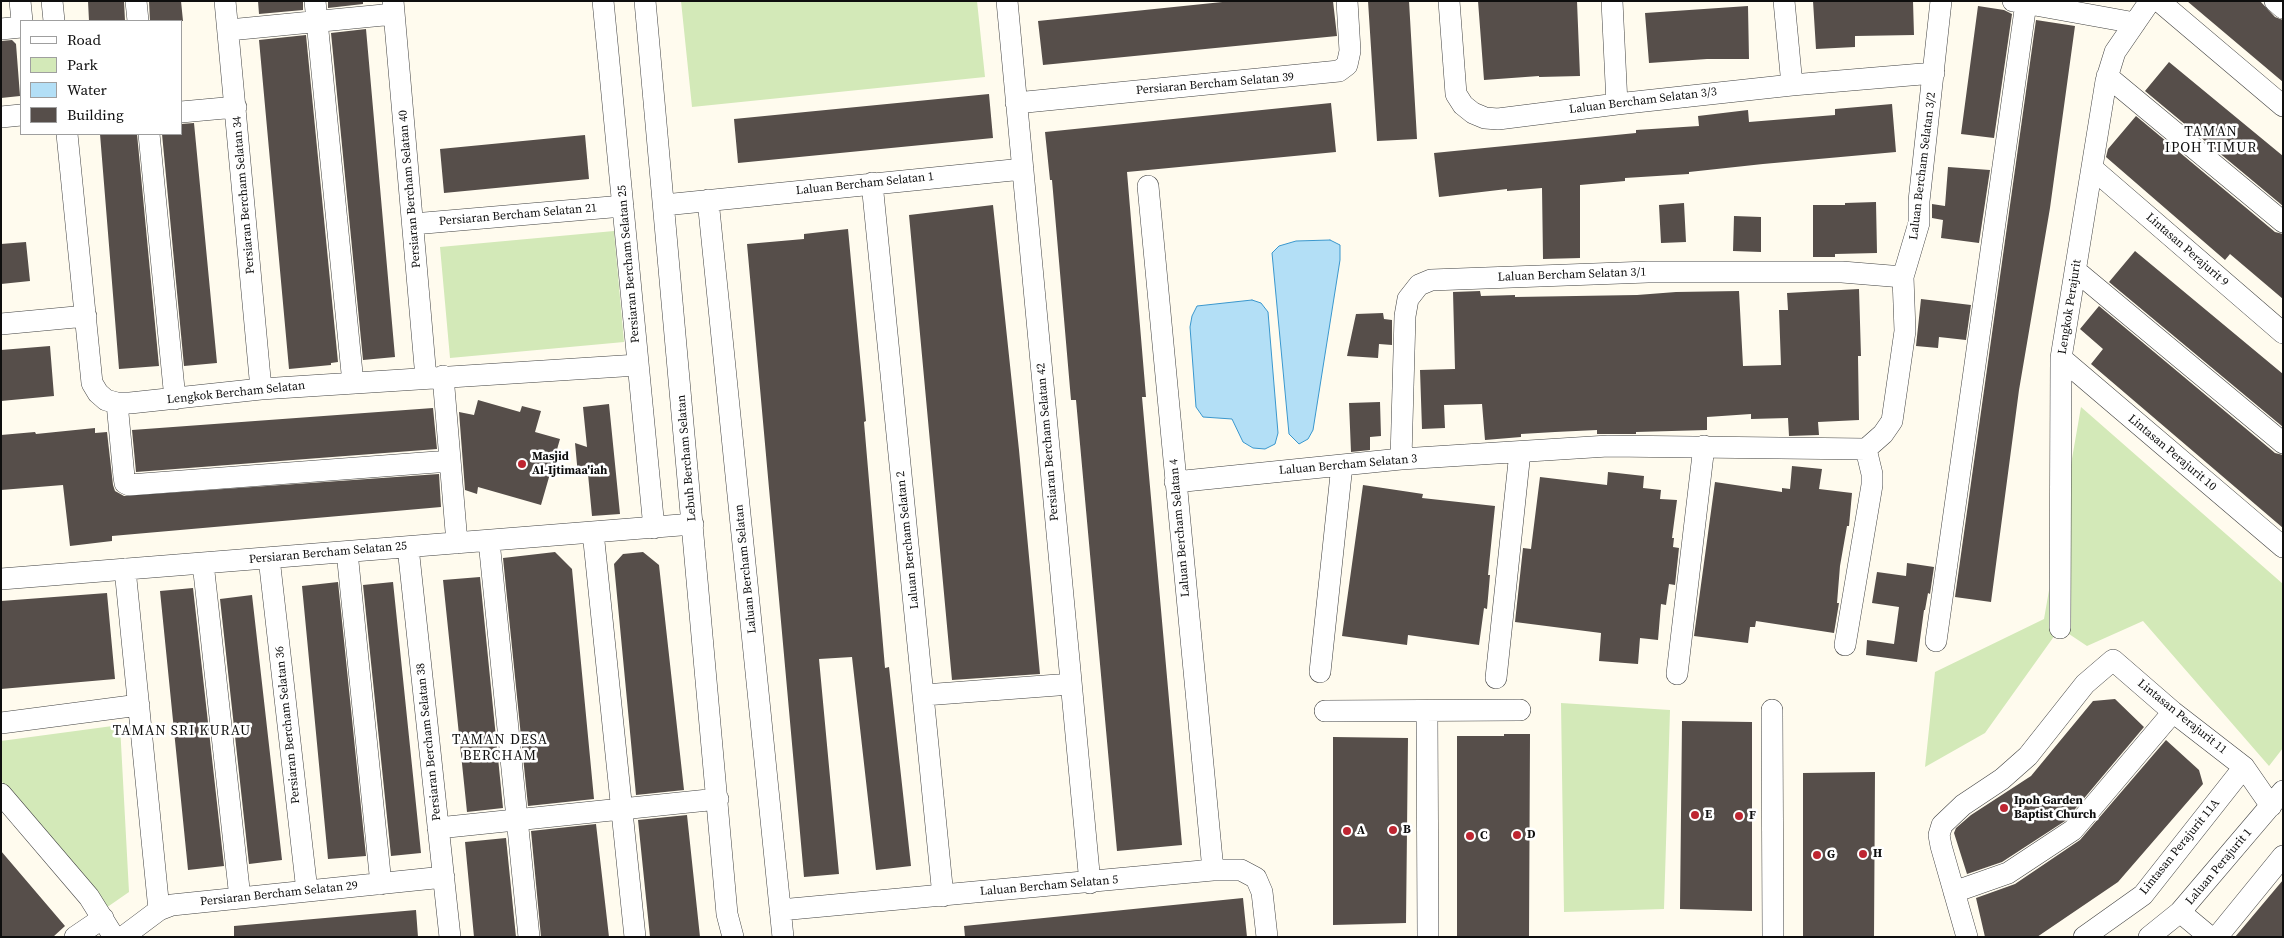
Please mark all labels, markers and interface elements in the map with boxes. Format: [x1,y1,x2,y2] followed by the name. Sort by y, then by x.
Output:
[20,20,182,135] legend
[67,29,101,50] text: Road
[67,54,98,75] text: Park
[1135,70,1295,98] street label: Persiaran Bercham Selatan 39
[67,79,107,100] text: Water
[1568,85,1718,117] street label: Laluan Bercham Selatan 3/3
[1907,91,1939,241] street label: Laluan Bercham Selatan 3/2
[67,104,124,125] text: Building
[396,109,424,269] street label: Persiaran Bercham Selatan 40
[230,115,258,275] street label: Persiaran Bercham Selatan 34
[2163,124,2259,156] district label: TAMAN IPOH TIMUR
[795,170,935,198] street label: Laluan Bercham Selatan 1
[615,184,643,344] street label: Persiaran Bercham Selatan 25
[438,201,598,229] street label: Persiaran Bercham Selatan 21
[2143,210,2231,290] street label: Lintasan Perajurit 9
[2055,259,2085,355] street label: Lengkok Perajurit
[1497,265,1647,285] street label: Laluan Bercham Selatan 3/1
[1034,362,1062,522] street label: Persiaran Bercham Selatan 42
[166,379,306,407] street label: Lengkok Bercham Selatan
[674,394,700,522] street label: Lebuh Bercham Selatan
[2125,412,2219,494] street label: Lintasan Perajurit 10
[532,450,607,478] place label: Masjid Al-Ijtimaa'iah
[1278,452,1418,478] street label: Laluan Bercham Selatan 3
[516,458,528,470] marker: Masjid Al-Ijtimaa'iah
[1167,458,1193,598] street label: Laluan Bercham Selatan 4
[894,470,922,610] street label: Laluan Bercham Selatan 2
[732,504,760,634] street label: Laluan Bercham Selatan
[248,539,408,567] street label: Persiaran Bercham Selatan 25
[273,645,303,805] street label: Persiaran Bercham Selatan 36
[414,662,444,822] street label: Persiaran Bercham Selatan 38
[2134,676,2230,758] street label: Lintasan Perajurit 11
[111,723,253,739] district label: TAMAN SRI KURAU
[451,732,549,764] district label: TAMAN DESA BERCHAM
[2014,794,2096,822] place label: Ipoh Garden Baptist Church
[2137,796,2223,898] street label: Lintasan Perajurit 11A
[1998,802,2010,814] marker: Ipoh Garden Baptist Church
[1705,808,1712,822] place label: E
[1689,809,1701,821] marker: E
[1749,809,1756,823] place label: F
[1733,810,1745,822] marker: F
[1403,823,1411,837] place label: B
[1357,824,1365,838] place label: A
[1387,824,1399,836] marker: B
[1341,825,1353,837] marker: A
[2183,826,2255,908] street label: Laluan Perajurit 1
[1527,828,1535,842] place label: D
[1480,829,1487,843] place label: C
[1511,829,1523,841] marker: D
[1464,830,1476,842] marker: C
[1873,847,1882,861] place label: H
[1827,848,1835,862] place label: G
[1857,848,1869,860] marker: H
[1811,849,1823,861] marker: G
[979,873,1119,899] street label: Laluan Bercham Selatan 5
[199,879,359,909] street label: Persiaran Bercham Selatan 29

